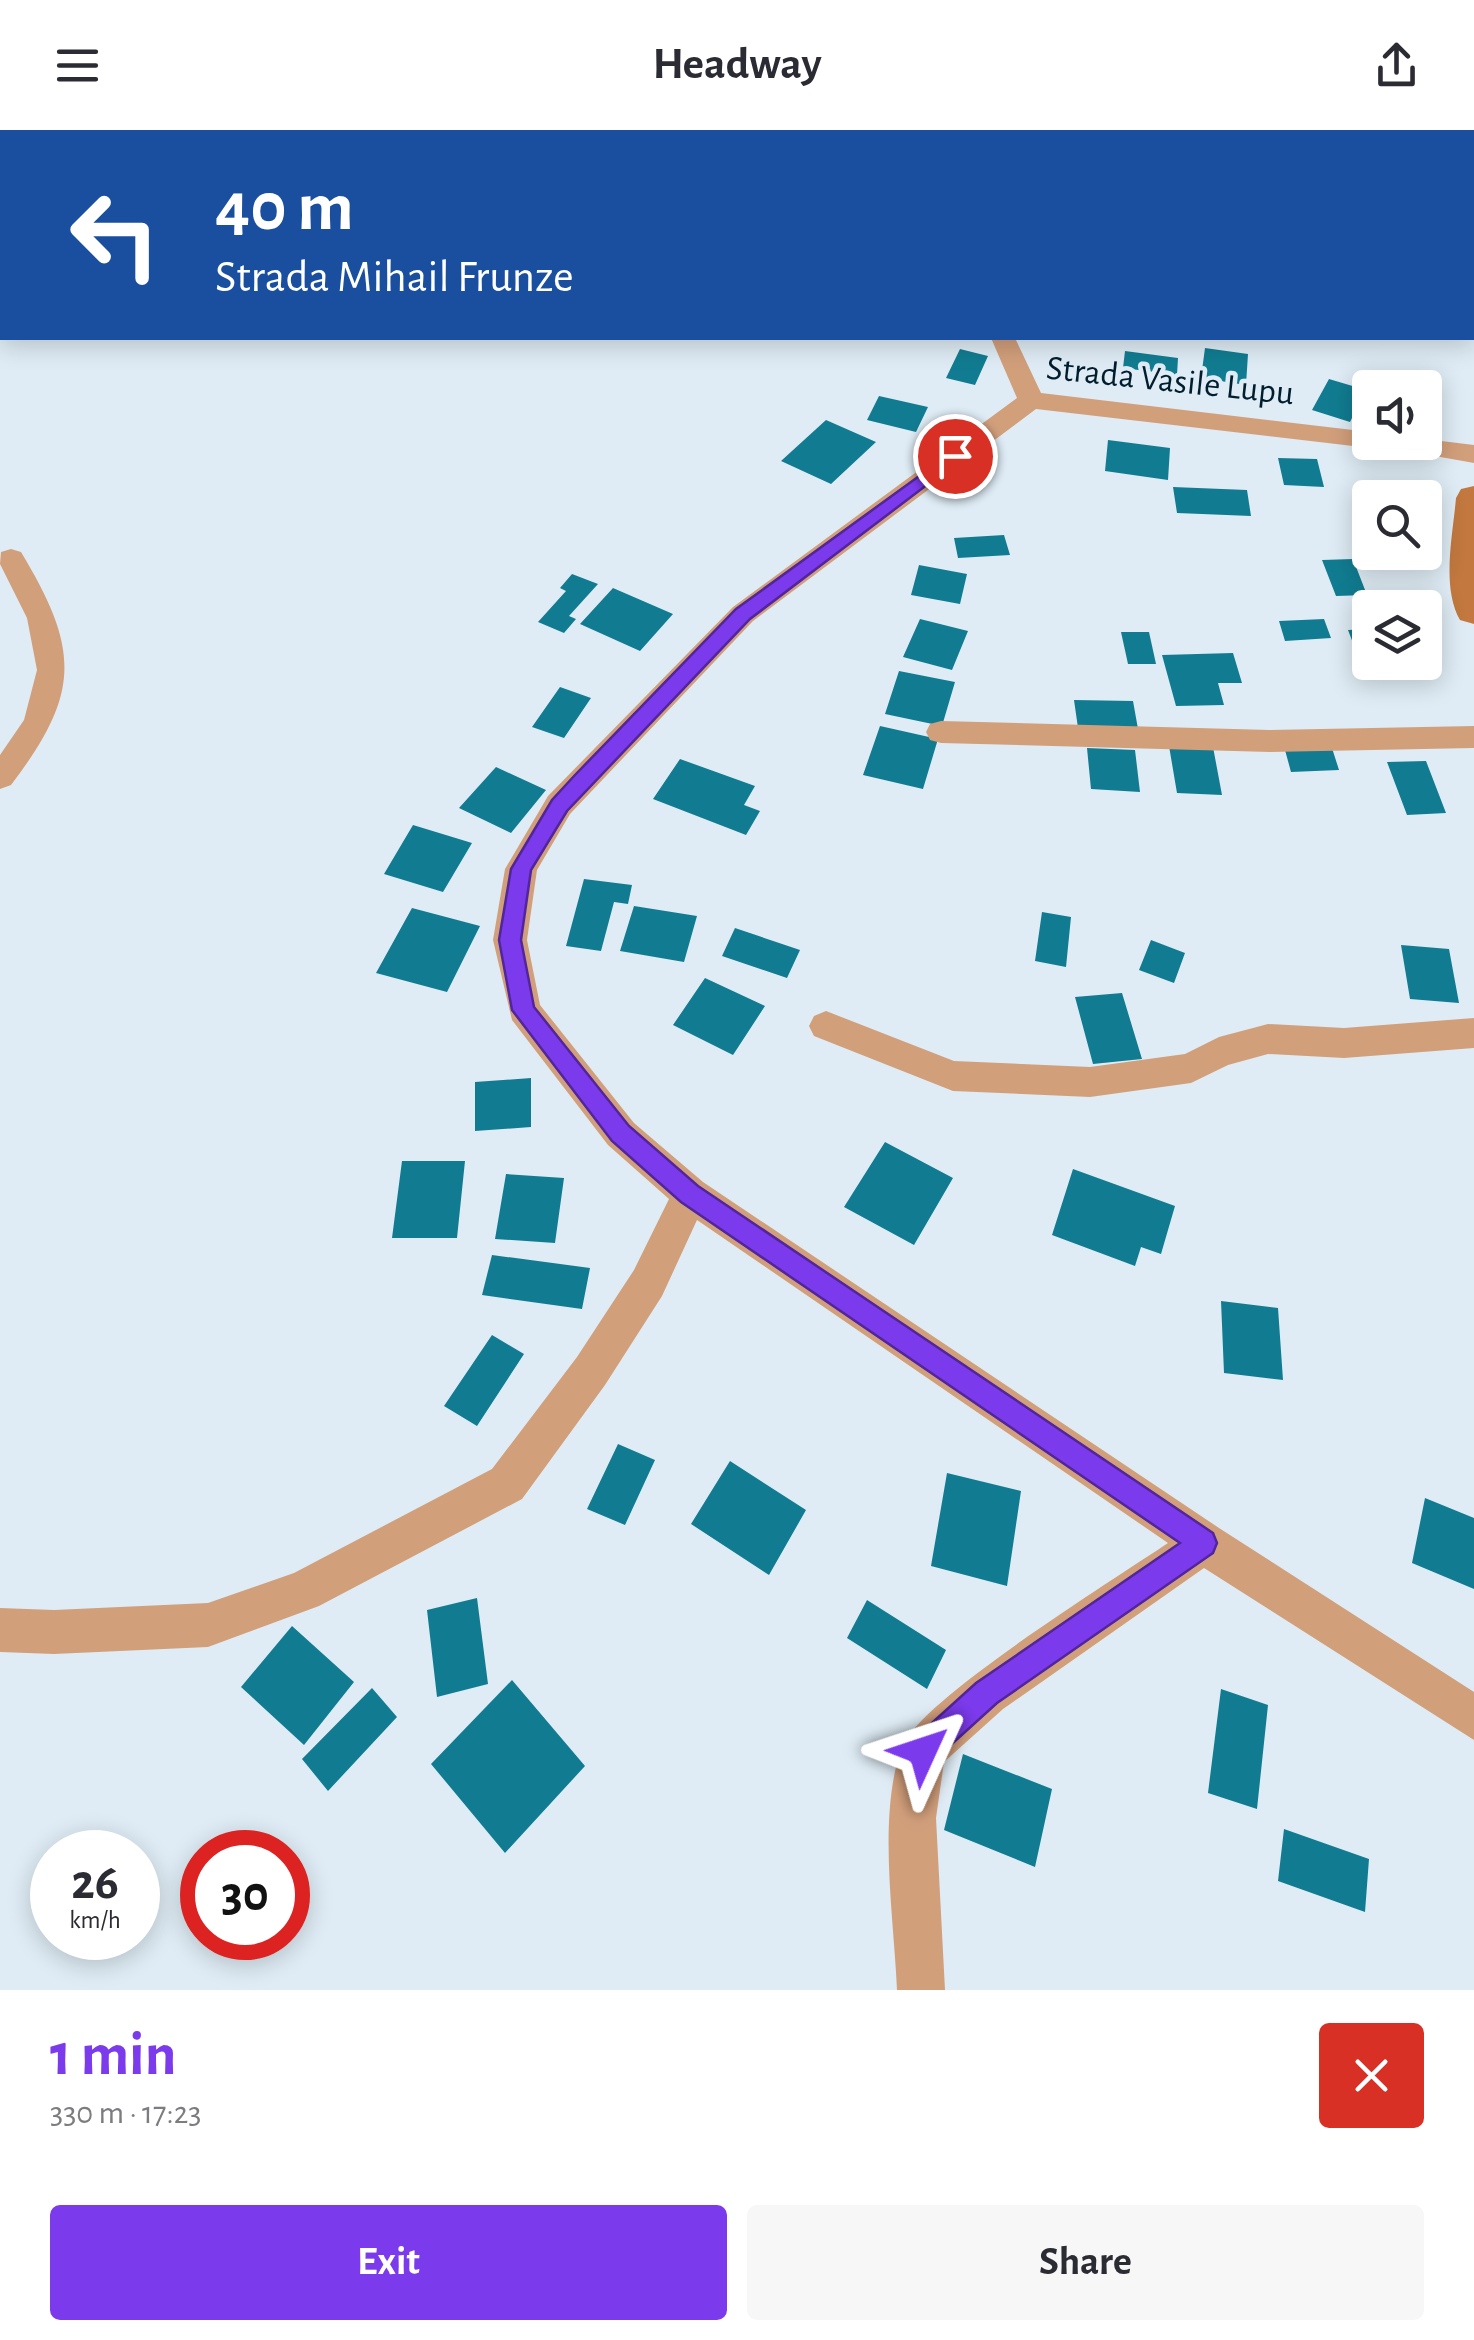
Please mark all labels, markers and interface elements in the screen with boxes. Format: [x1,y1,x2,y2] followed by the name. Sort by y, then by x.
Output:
[50,38,105,93] icon: menu
[1369,38,1424,93] icon: share
[652,42,822,87] text: Headway
[50,170,180,300] icon: left
[215,173,354,243] text: 40 m
[215,255,574,300] text: Strada Mihail Frunze
[1044,351,1296,411] street label: Strada Vasile Lupu
[1352,370,1442,680] map controls
[1352,370,1442,460] button: sound
[913,414,998,499] pin
[928,429,983,484] icon: arrive
[1352,480,1442,570] button: search
[1352,590,1442,680] button: layers
[871,1699,975,1803] position arrow
[180,1830,310,1960] speed limit sign: 30
[71,1858,119,1908] text: 26
[69,1908,121,1933] text: km/h
[1319,2023,1424,2128] button: close
[50,2026,176,2086] text: 1 min
[50,2097,201,2129] text: 330 m · 17:23
[50,2205,727,2320] button: Exit
[747,2205,1424,2320] button: Share

